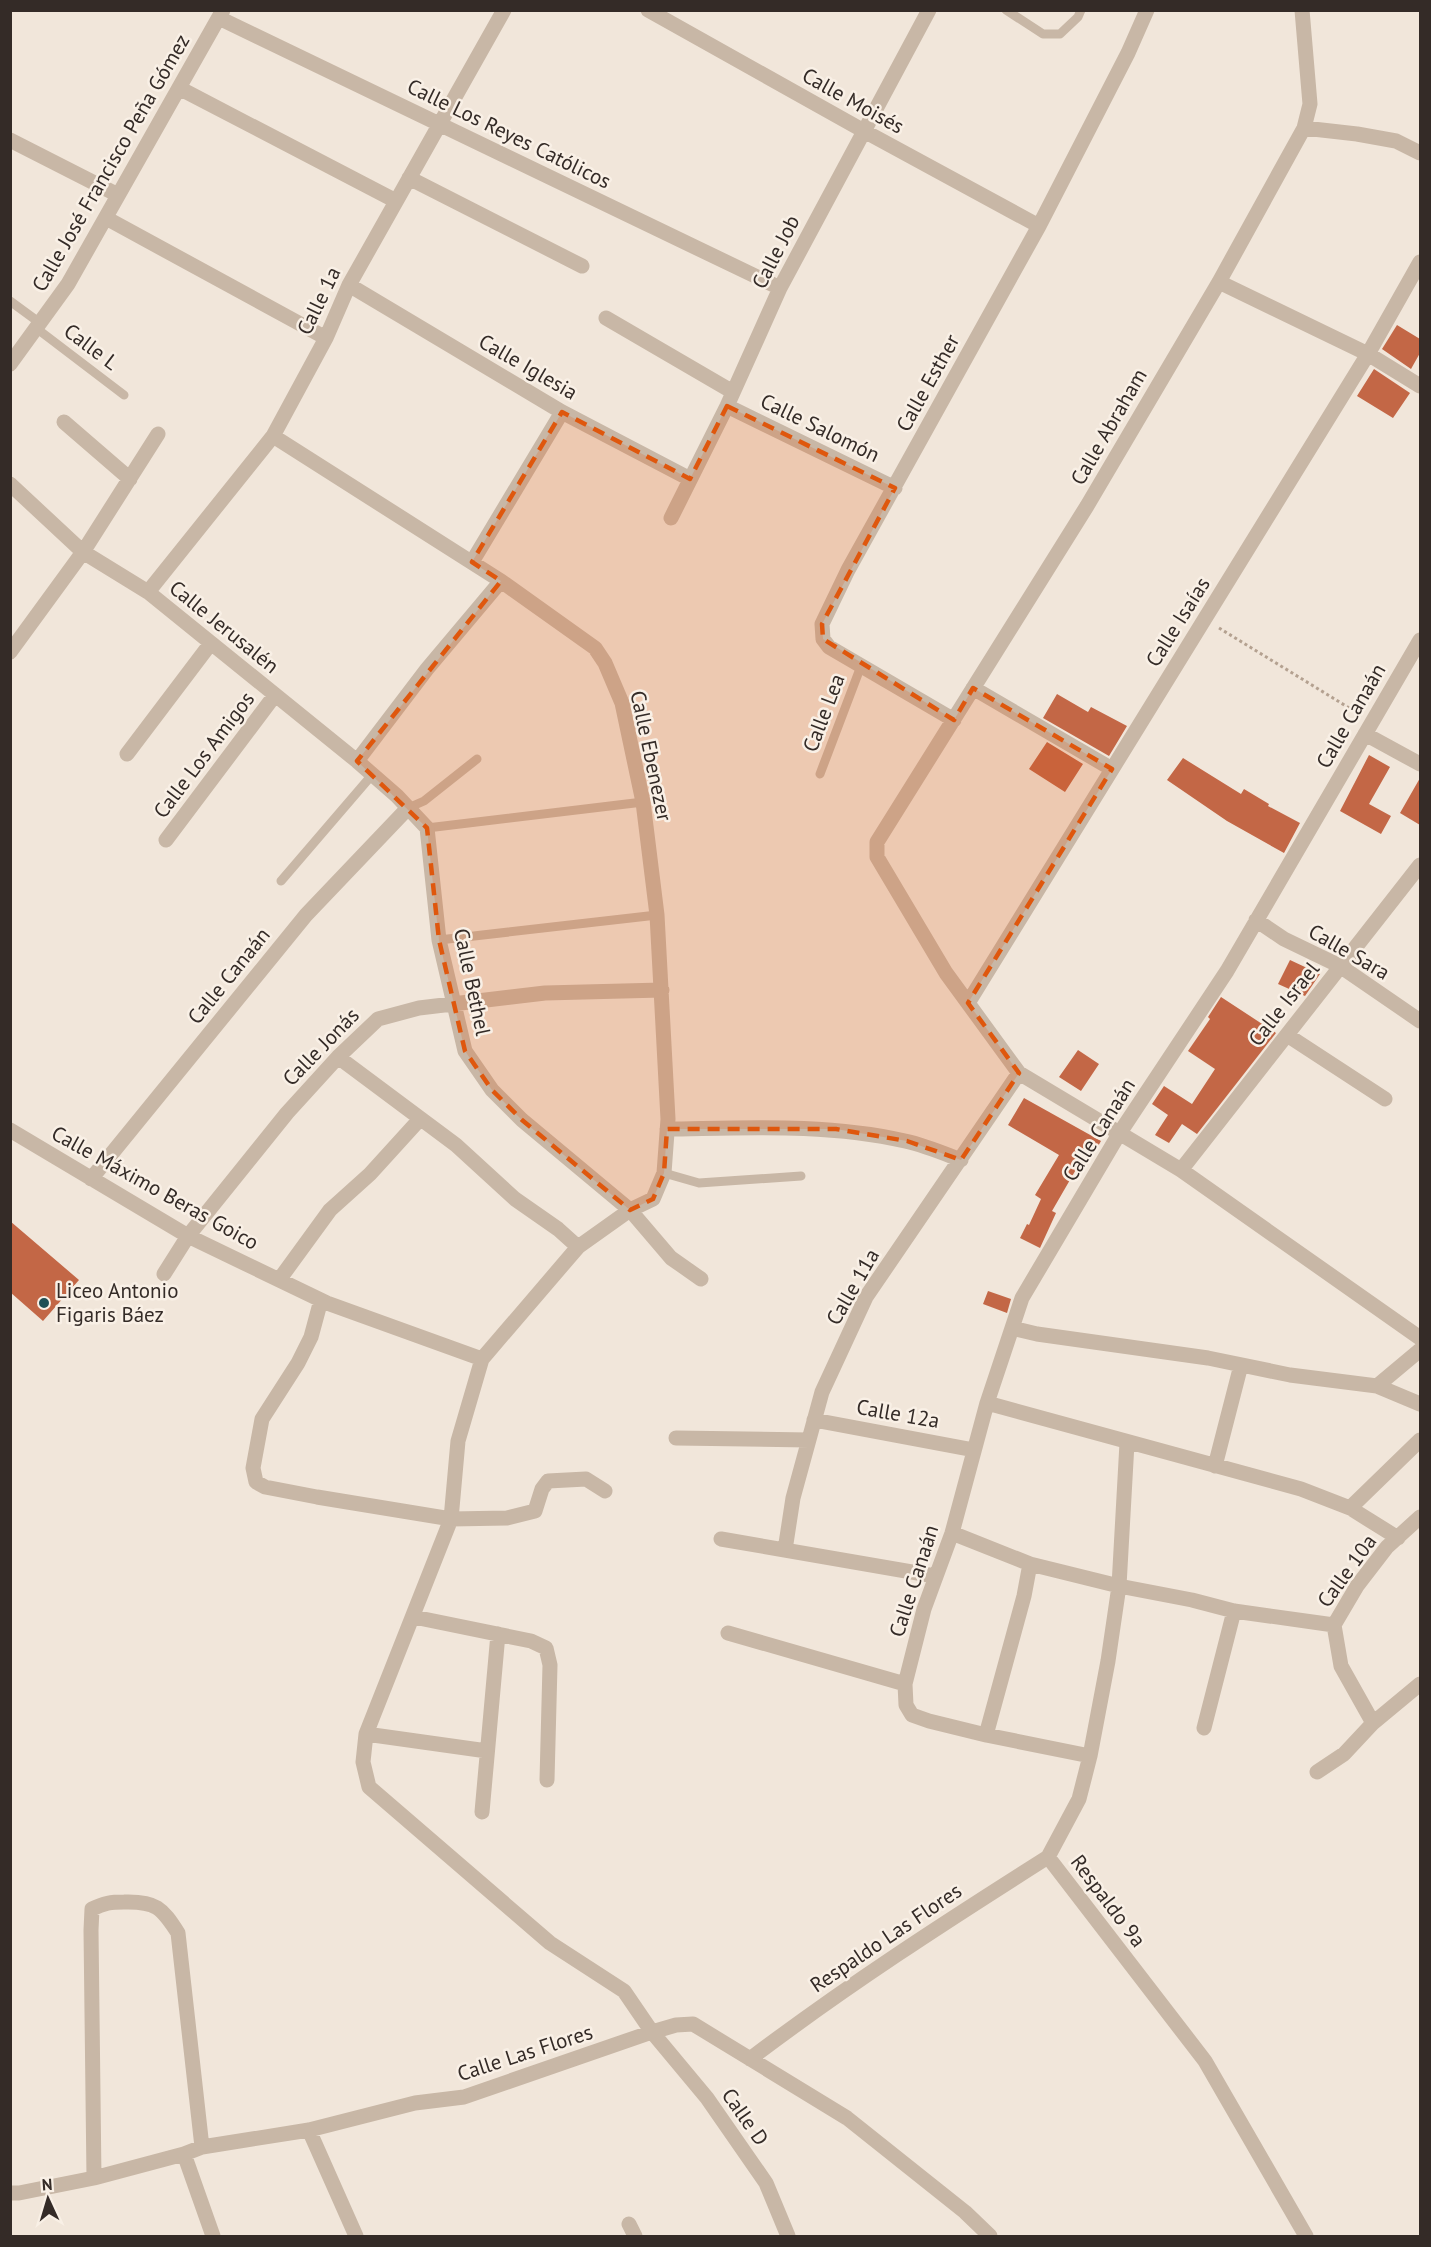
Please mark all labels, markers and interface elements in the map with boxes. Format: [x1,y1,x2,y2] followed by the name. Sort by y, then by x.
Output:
[26,29,195,296] street label: Calle José Francisco Peña Gómez
[798,61,909,140] street label: Calle Moisés
[403,72,616,195] street label: Calle Los Reyes Católicos
[746,210,806,293] street label: Calle Job
[291,262,347,339] street label: Calle 1a
[59,317,124,376] street label: Calle L
[474,327,582,406] street label: Calle Iglesia
[890,329,965,436] street label: Calle Esther
[1064,364,1153,490] street label: Calle Abraham
[756,387,884,468] street label: Calle Salomón
[1139,572,1216,672] street label: Calle Isaías
[164,574,285,679] street label: Calle Jerusalén
[1310,659,1391,773] street label: Calle Canaán
[796,670,851,756] street label: Calle Lea
[147,686,260,823] street label: Calle Los Amigos
[624,688,678,824] street label: Calle Ebenezer
[1304,917,1395,986] street label: Calle Sara
[181,922,276,1029] street label: Calle Canaán
[448,926,497,1038] street label: Calle Bethel
[1242,956,1325,1051] street label: Calle Israel
[277,1002,365,1092] street label: Calle Jonás
[1056,1073,1141,1186] street label: Calle Canaán
[47,1119,264,1256] street label: Calle Máximo Beras Goico
[820,1244,885,1330] street label: Calle 11a
[56,1277,178,1328] place label: Liceo Antonio Figaris Báez
[37,1296,51,1310] marker: Liceo Antonio Figaris Báez
[854,1393,942,1434] street label: Calle 12a
[883,1521,944,1640] street label: Calle Canaán
[1311,1529,1382,1613] street label: Calle 10a
[1065,1849,1152,1952] street label: Respaldo 9a
[805,1877,967,1998] street label: Respaldo Las Flores
[454,2018,596,2087] street label: Calle Las Flores
[716,2083,775,2151] street label: Calle D
[18,2169,78,2229] north arrow
[41,2174,53,2194] text: N

